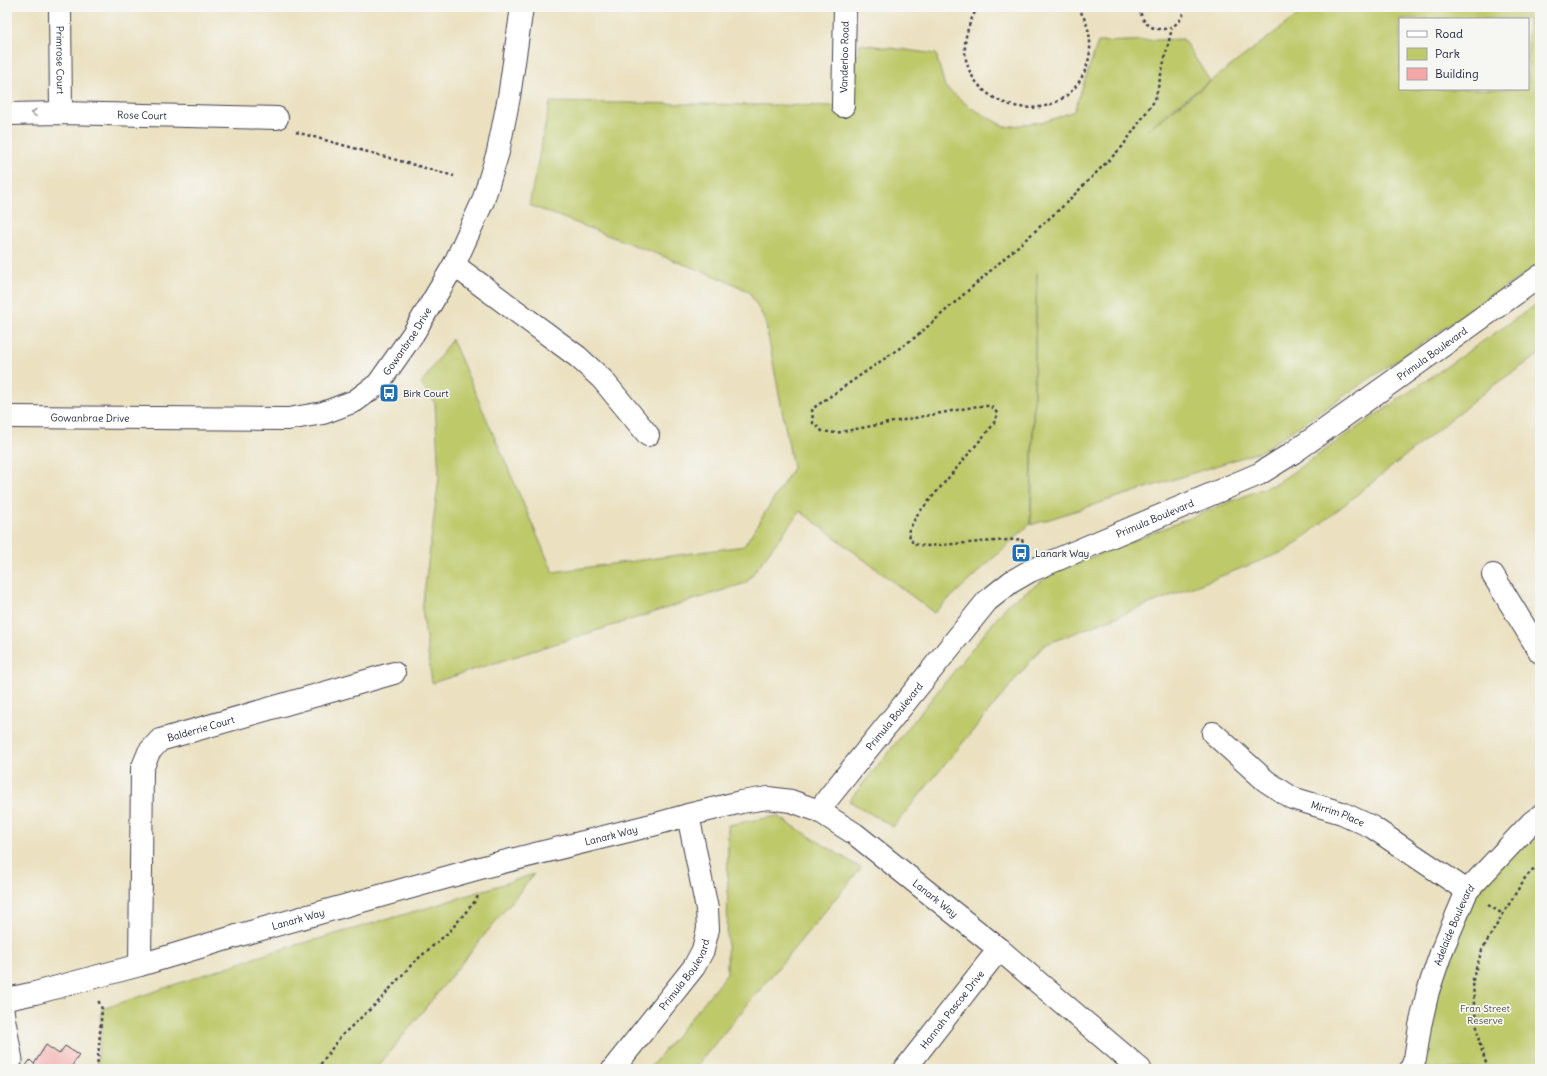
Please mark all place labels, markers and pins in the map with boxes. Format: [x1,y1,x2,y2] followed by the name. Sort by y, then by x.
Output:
[378,382,400,404] bus stop icon: Birk Court
[403,387,449,400] place label: Birk Court
[1010,542,1032,564] bus stop icon: Lanark Way
[1035,547,1089,560] place label: Lanark Way

